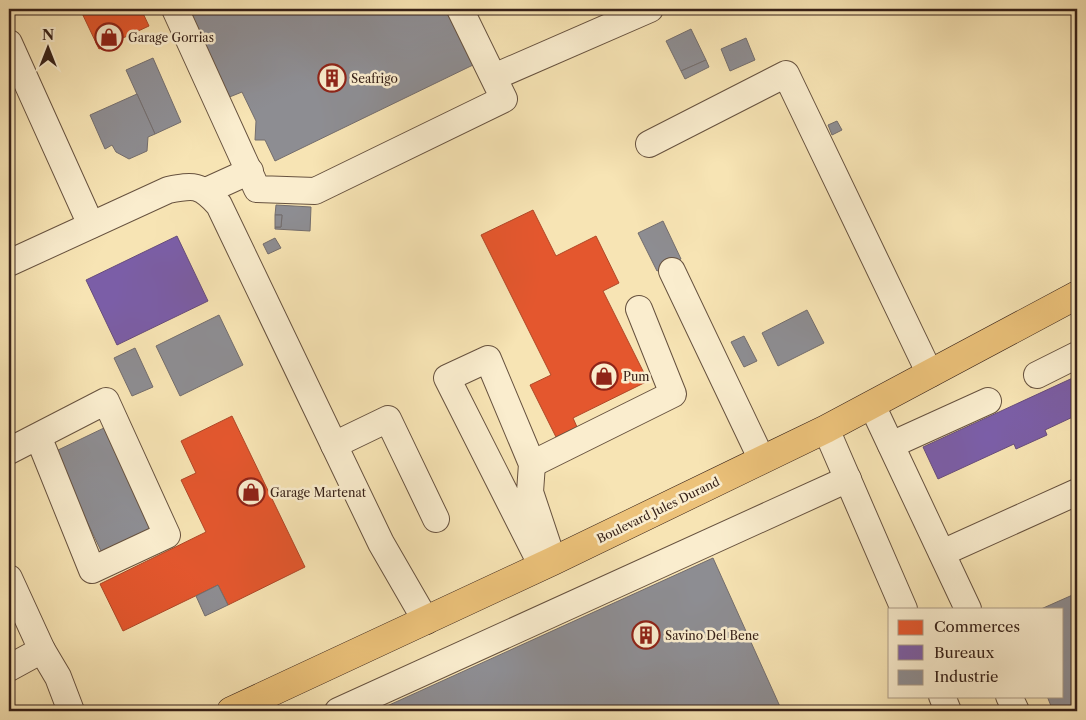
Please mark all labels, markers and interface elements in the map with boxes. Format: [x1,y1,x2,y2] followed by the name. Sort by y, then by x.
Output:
[22,22,72,72] north arrow
[94,22,124,52] shop icon: Garage Gorrias
[42,26,54,44] text: N
[128,30,214,45] place label: Garage Gorrias
[317,63,347,93] building icon: Seafrigo
[351,71,398,86] place label: Seafrigo
[589,361,619,391] shop icon: Pum
[623,369,650,384] place label: Pum
[594,473,722,546] street label: Boulevard Jules Durand
[236,477,266,507] shop icon: Garage Martenat
[270,485,367,500] place label: Garage Martenat
[888,608,1064,698] legend
[934,617,1020,636] text: Commerces
[631,620,661,650] building icon: Savino Del Bene
[665,628,759,643] place label: Savino Del Bene
[934,643,994,662] text: Bureaux
[934,667,998,686] text: Industrie

